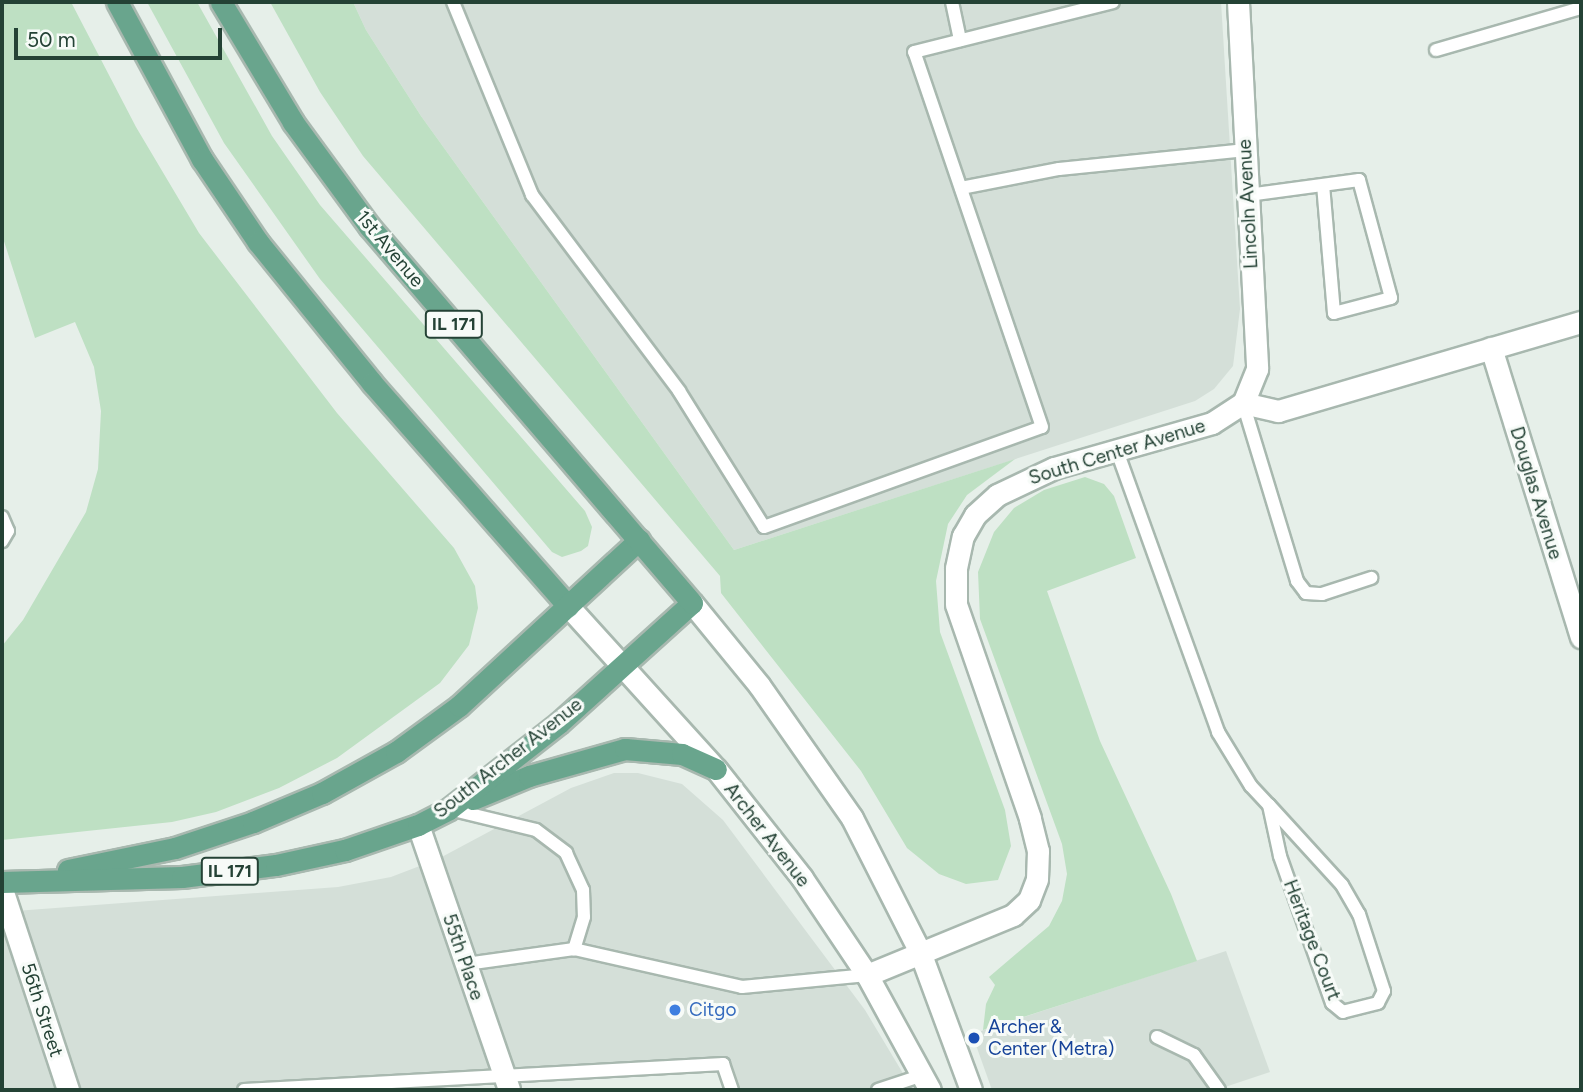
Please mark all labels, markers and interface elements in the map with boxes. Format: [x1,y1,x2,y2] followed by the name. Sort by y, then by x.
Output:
[18,14,226,58] scale bar
[27,27,76,52] text: 50 m
[1233,139,1263,269] street label: Lincoln Avenue
[351,206,429,292] street label: 1st Avenue
[424,310,484,338] road number: IL 171
[1026,414,1208,490] street label: South Center Avenue
[1505,424,1567,562] street label: Douglas Avenue
[429,693,587,823] street label: South Archer Avenue
[719,778,815,892] street label: Archer Avenue
[200,856,260,886] road number: IL 171
[1279,876,1345,1004] street label: Heritage Court
[438,911,488,1003] street label: 55th Place
[16,960,68,1060] street label: 56th Street
[689,999,736,1021] place label: Citgo
[667,1002,683,1018] marker: Citgo
[988,1016,1114,1060] place label: Archer & Center (Metra)
[966,1030,982,1046] marker: Archer & Center (Metra)

